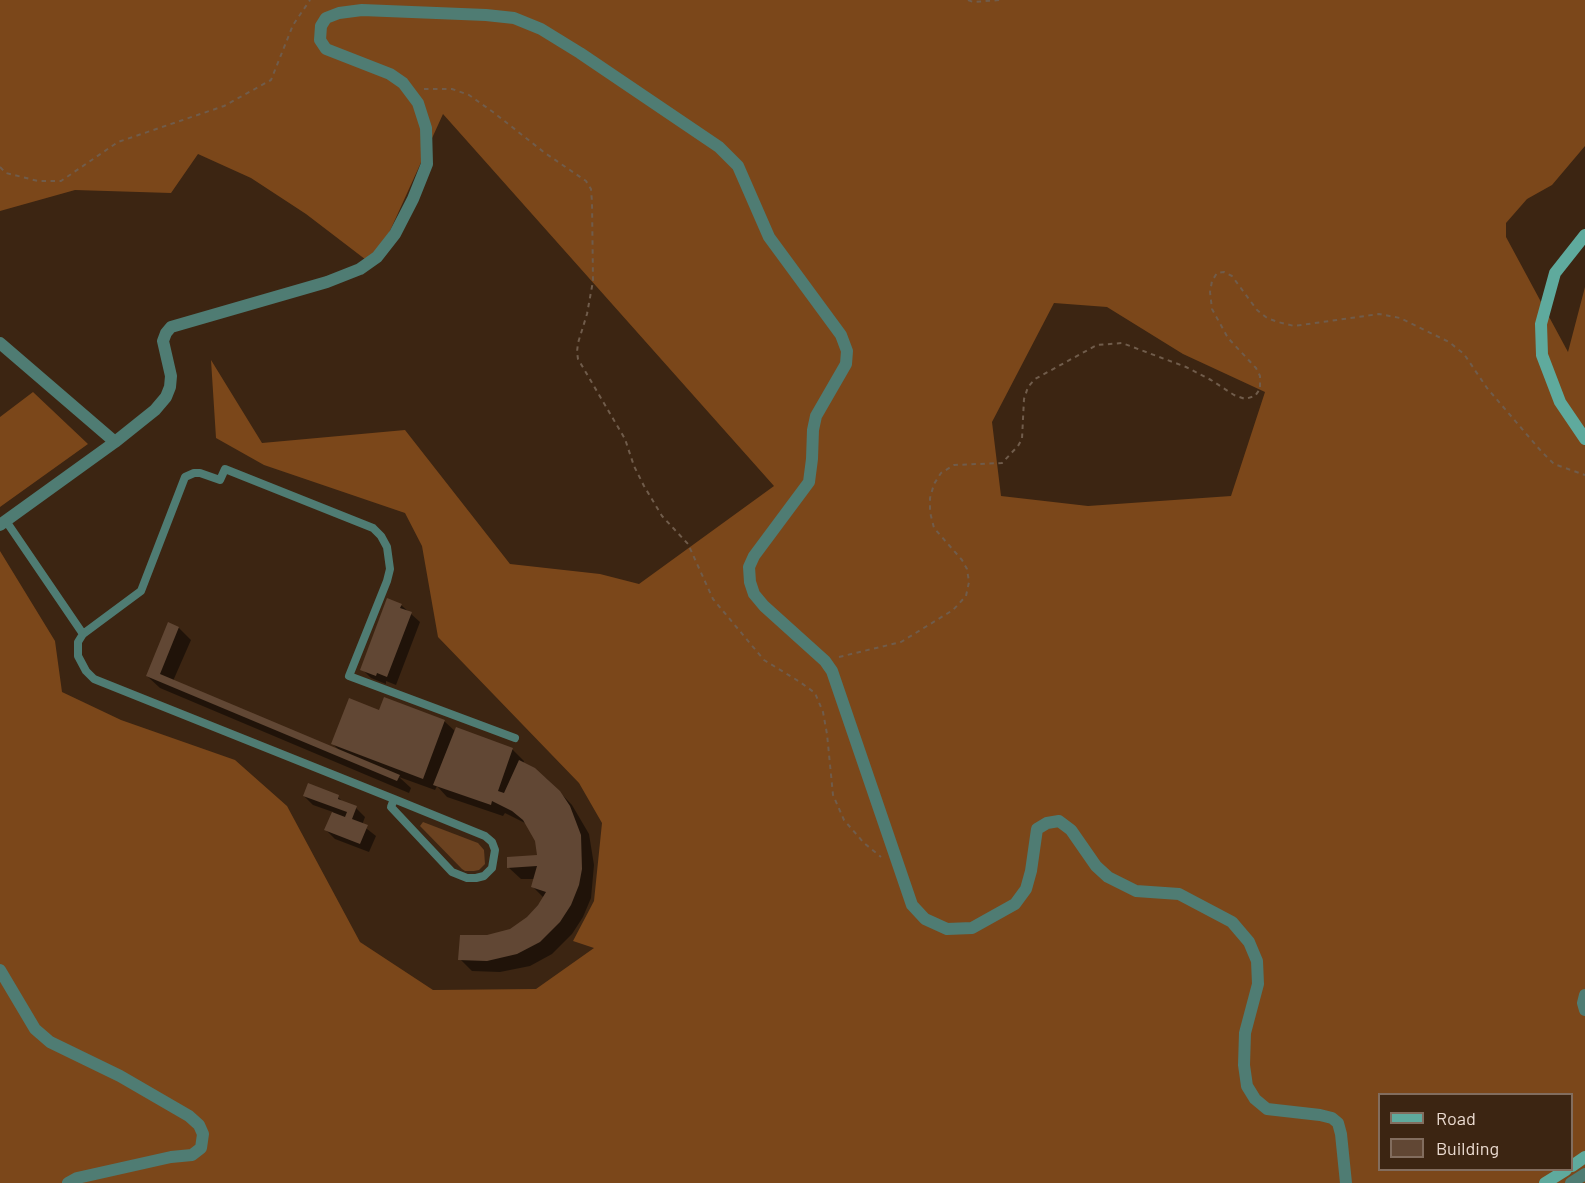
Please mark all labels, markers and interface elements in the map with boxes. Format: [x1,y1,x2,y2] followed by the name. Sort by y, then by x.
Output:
[1378,1093,1573,1171] legend
[1436,1107,1476,1129] text: Road
[1436,1137,1499,1159] text: Building

